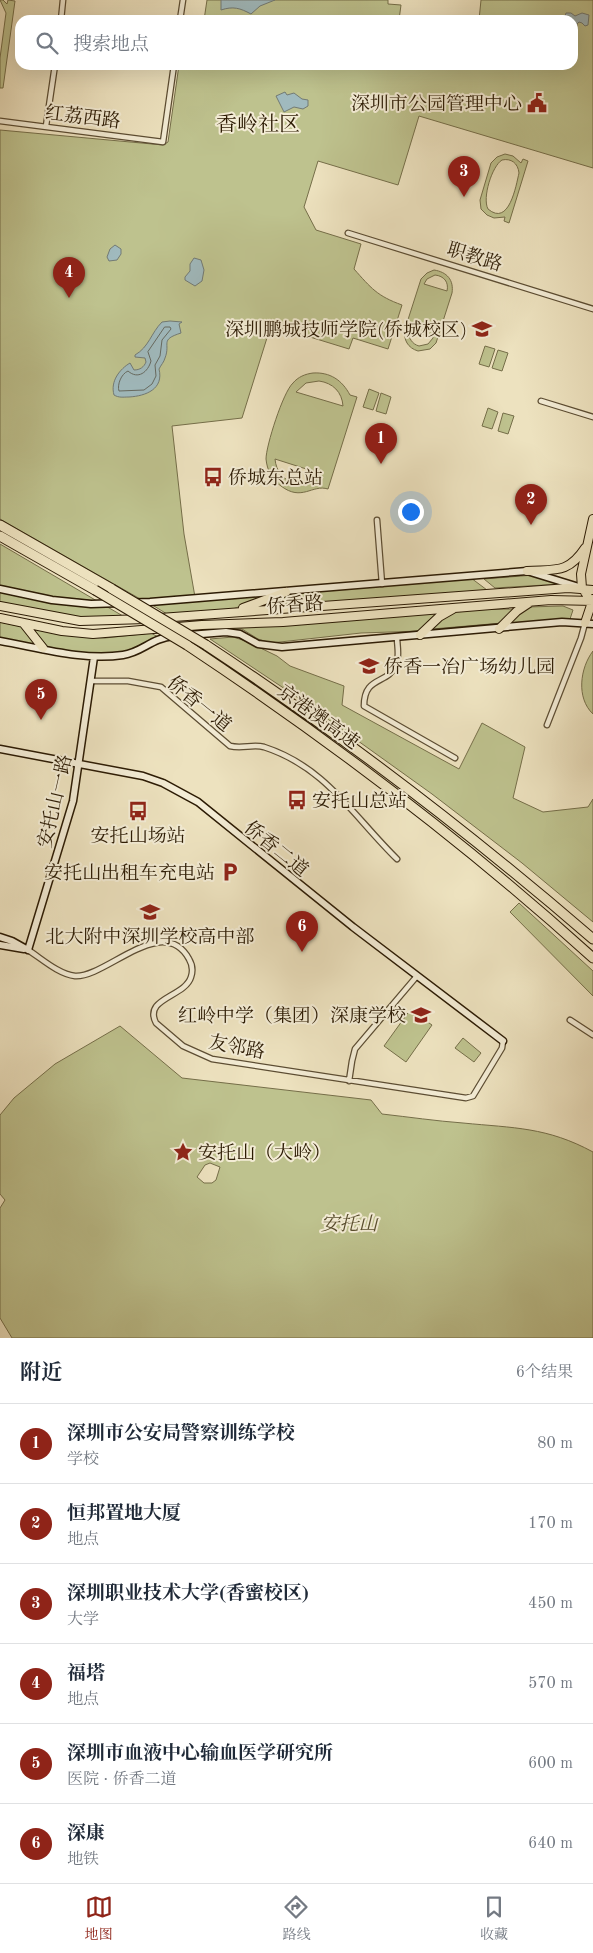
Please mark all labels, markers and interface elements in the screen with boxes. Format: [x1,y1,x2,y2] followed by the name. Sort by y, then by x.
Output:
[15,15,578,70] search box
[33,29,61,57] icon: search
[73,36,149,55] text: 搜索地点
[526,92,548,114] public building icon: 深圳市公园管理中心
[351,94,522,115] place label: 深圳市公园管理中心
[44,102,122,133] street label: 红荔西路
[216,113,300,136] district label: 香岭社区
[448,156,480,197] pin: 3
[444,239,505,276] street label: 职教路
[53,257,85,298] pin: 4
[471,318,493,340] school or university icon: 深圳鹏城技师学院(侨城校区)
[225,319,467,341] place label: 深圳鹏城技师学院(侨城校区)
[365,423,397,464] pin: 1
[202,466,224,488] bus stop icon: 侨城东总站
[228,467,323,489] place label: 侨城东总站
[515,484,547,525] pin: 2
[398,499,424,525] your location
[266,592,324,618] street label: 侨香路
[358,655,380,677] school or university icon: 侨香一冶广场幼儿园
[384,656,555,678] place label: 侨香一冶广场幼儿园
[163,671,236,736] street label: 侨香一道
[25,679,57,720] pin: 5
[274,680,363,754] street label: 京港澳高速
[34,752,76,850] street label: 安托山一路
[286,789,308,811] bus stop icon: 安托山总站
[312,790,407,812] place label: 安托山总站
[127,800,149,822] bus stop icon: 安托山场站
[240,816,313,881] street label: 侨香二道
[90,825,186,847] place label: 安托山场站
[219,861,241,883] parking icon: 安托山出租车充电站
[44,862,215,884] place label: 安托山出租车充电站
[139,901,161,923] school or university icon: 北大附中深圳学校高中部
[286,911,318,952] pin: 6
[45,926,255,948] place label: 北大附中深圳学校高中部
[410,1004,432,1026] school or university icon: 红岭中学（集团）深康学校
[178,1005,406,1027] place label: 红岭中学（集团）深康学校
[207,1031,267,1063] street label: 友邻路
[172,1141,194,1163] place icon: 安托山（大岭）
[198,1142,331,1164] place label: 安托山（大岭）
[320,1213,379,1235] park label: 安托山
[20,1363,62,1384] text: 附近
[516,1365,573,1381] text: 6个结果
[67,1425,295,1444] text: 深圳市公安局警察训练学校
[31,1436,41,1452] text: 1
[537,1436,573,1452] text: 80 m
[67,1452,99,1468] text: 学校
[67,1505,181,1524] text: 恒邦置地大厦
[31,1516,41,1532] text: 2
[528,1516,573,1532] text: 170 m
[67,1532,99,1548] text: 地点
[67,1585,309,1604] text: 深圳职业技术大学(香蜜校区)
[31,1596,41,1612] text: 3
[528,1596,573,1612] text: 450 m
[67,1612,99,1628] text: 大学
[67,1665,105,1684] text: 福塔
[31,1676,41,1692] text: 4
[528,1676,573,1692] text: 570 m
[67,1692,99,1708] text: 地点
[67,1745,333,1764] text: 深圳市血液中心输血医学研究所
[31,1756,41,1772] text: 5
[528,1756,573,1772] text: 600 m
[67,1772,176,1788] text: 医院 · 侨香二道
[67,1825,105,1844] text: 深康
[31,1836,41,1852] text: 6
[528,1836,573,1852] text: 640 m
[67,1852,99,1868] text: 地铁
[85,1893,113,1944] tab: 地图
[282,1893,310,1944] tab: 路线
[480,1893,508,1944] tab: 收藏

